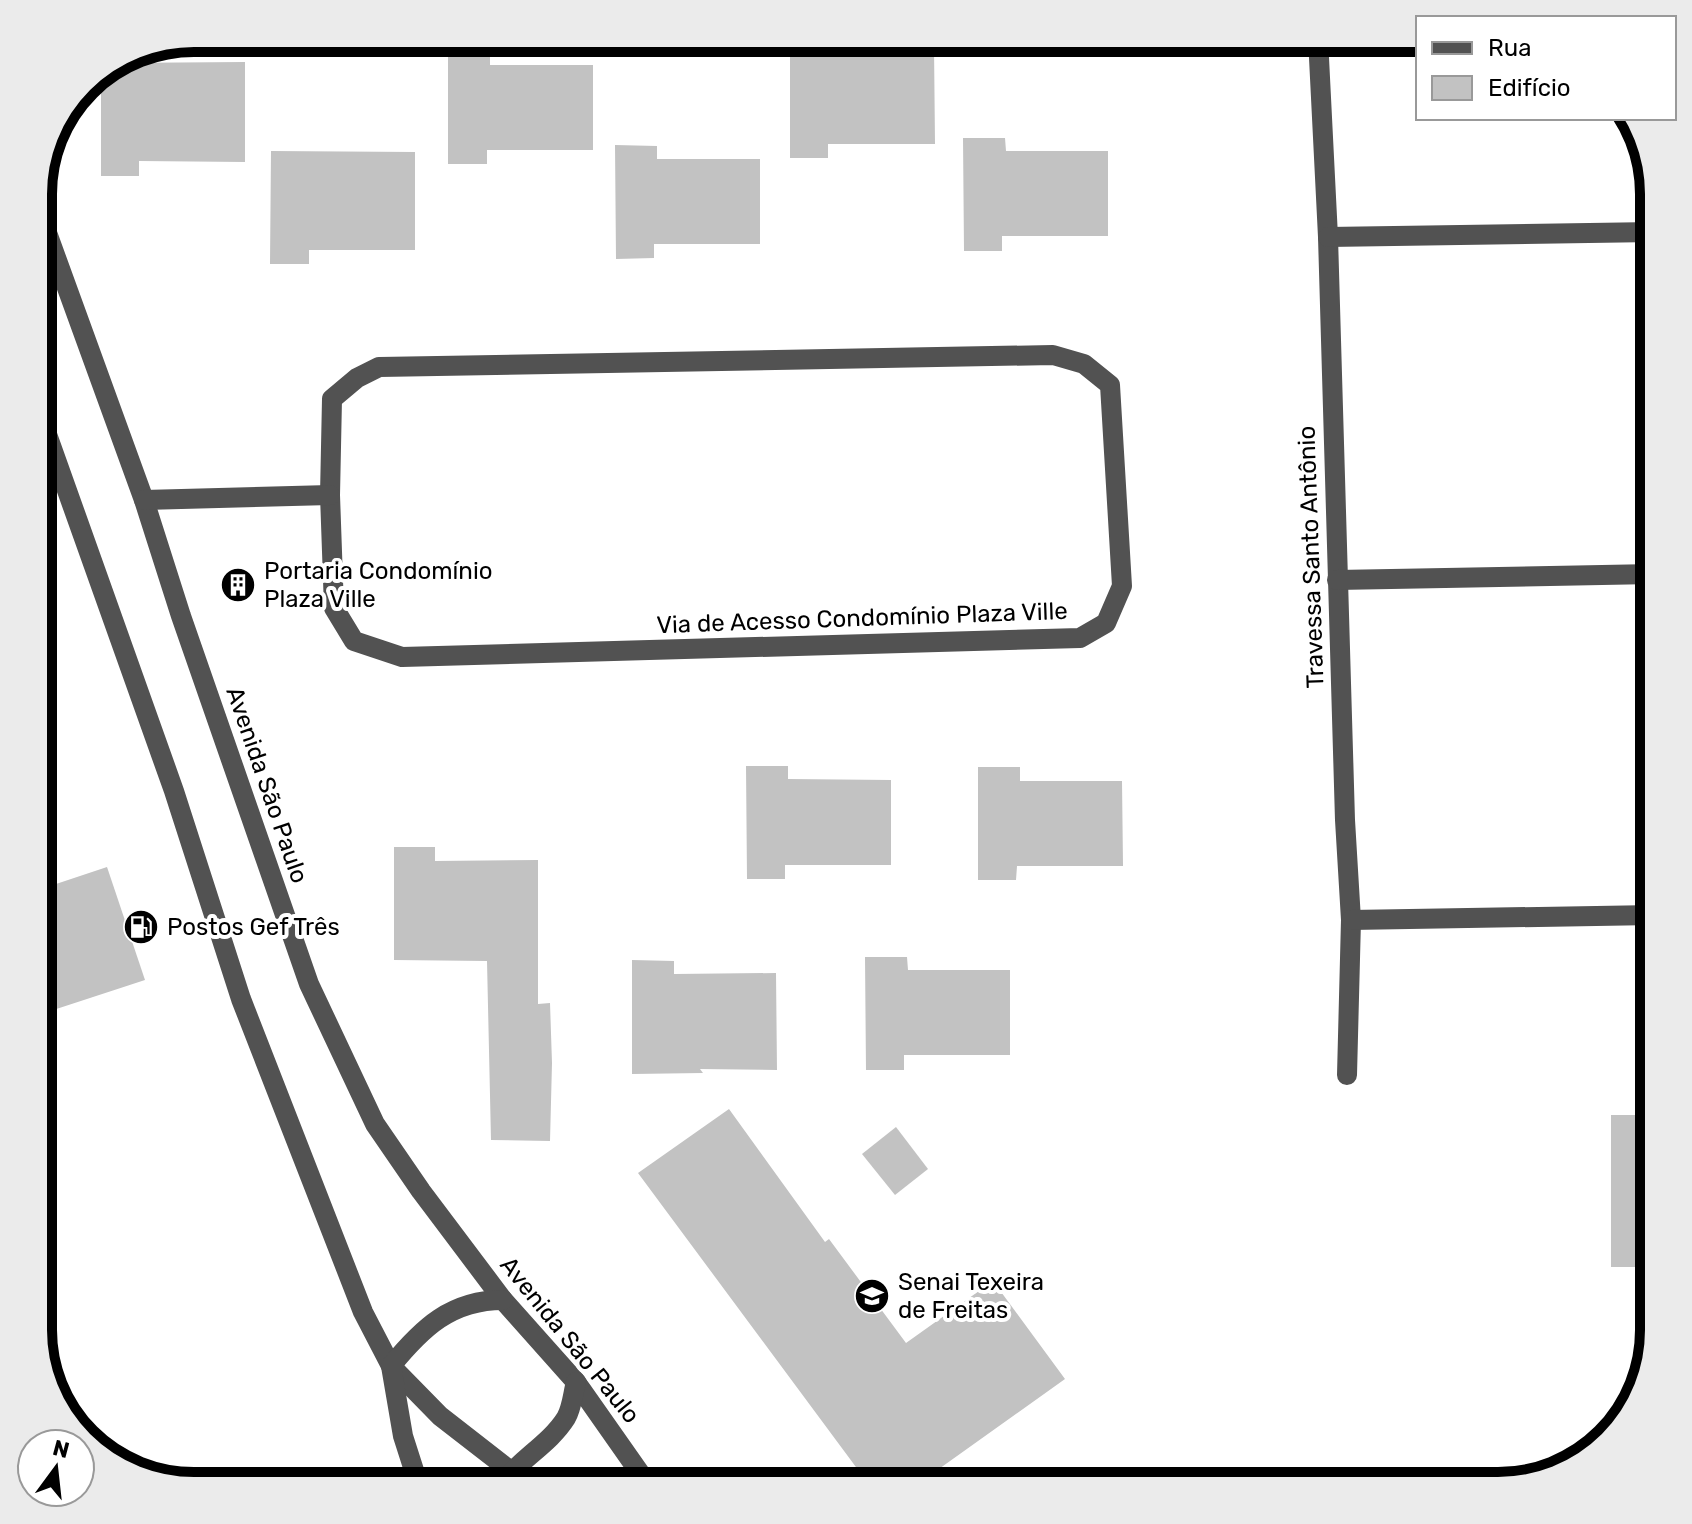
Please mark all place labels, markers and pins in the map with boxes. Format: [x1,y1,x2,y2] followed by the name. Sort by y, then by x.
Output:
[264,557,492,613] place label: Portaria Condomínio Plaza Ville
[219,566,257,604] building icon: Portaria Condomínio Plaza Ville
[122,908,160,946] fuel station icon: Postos Gef Três
[167,913,340,941] place label: Postos Gef Três
[898,1268,1044,1324] place label: Senai Texeira de Freitas
[853,1277,891,1315] school or university icon: Senai Texeira de Freitas

